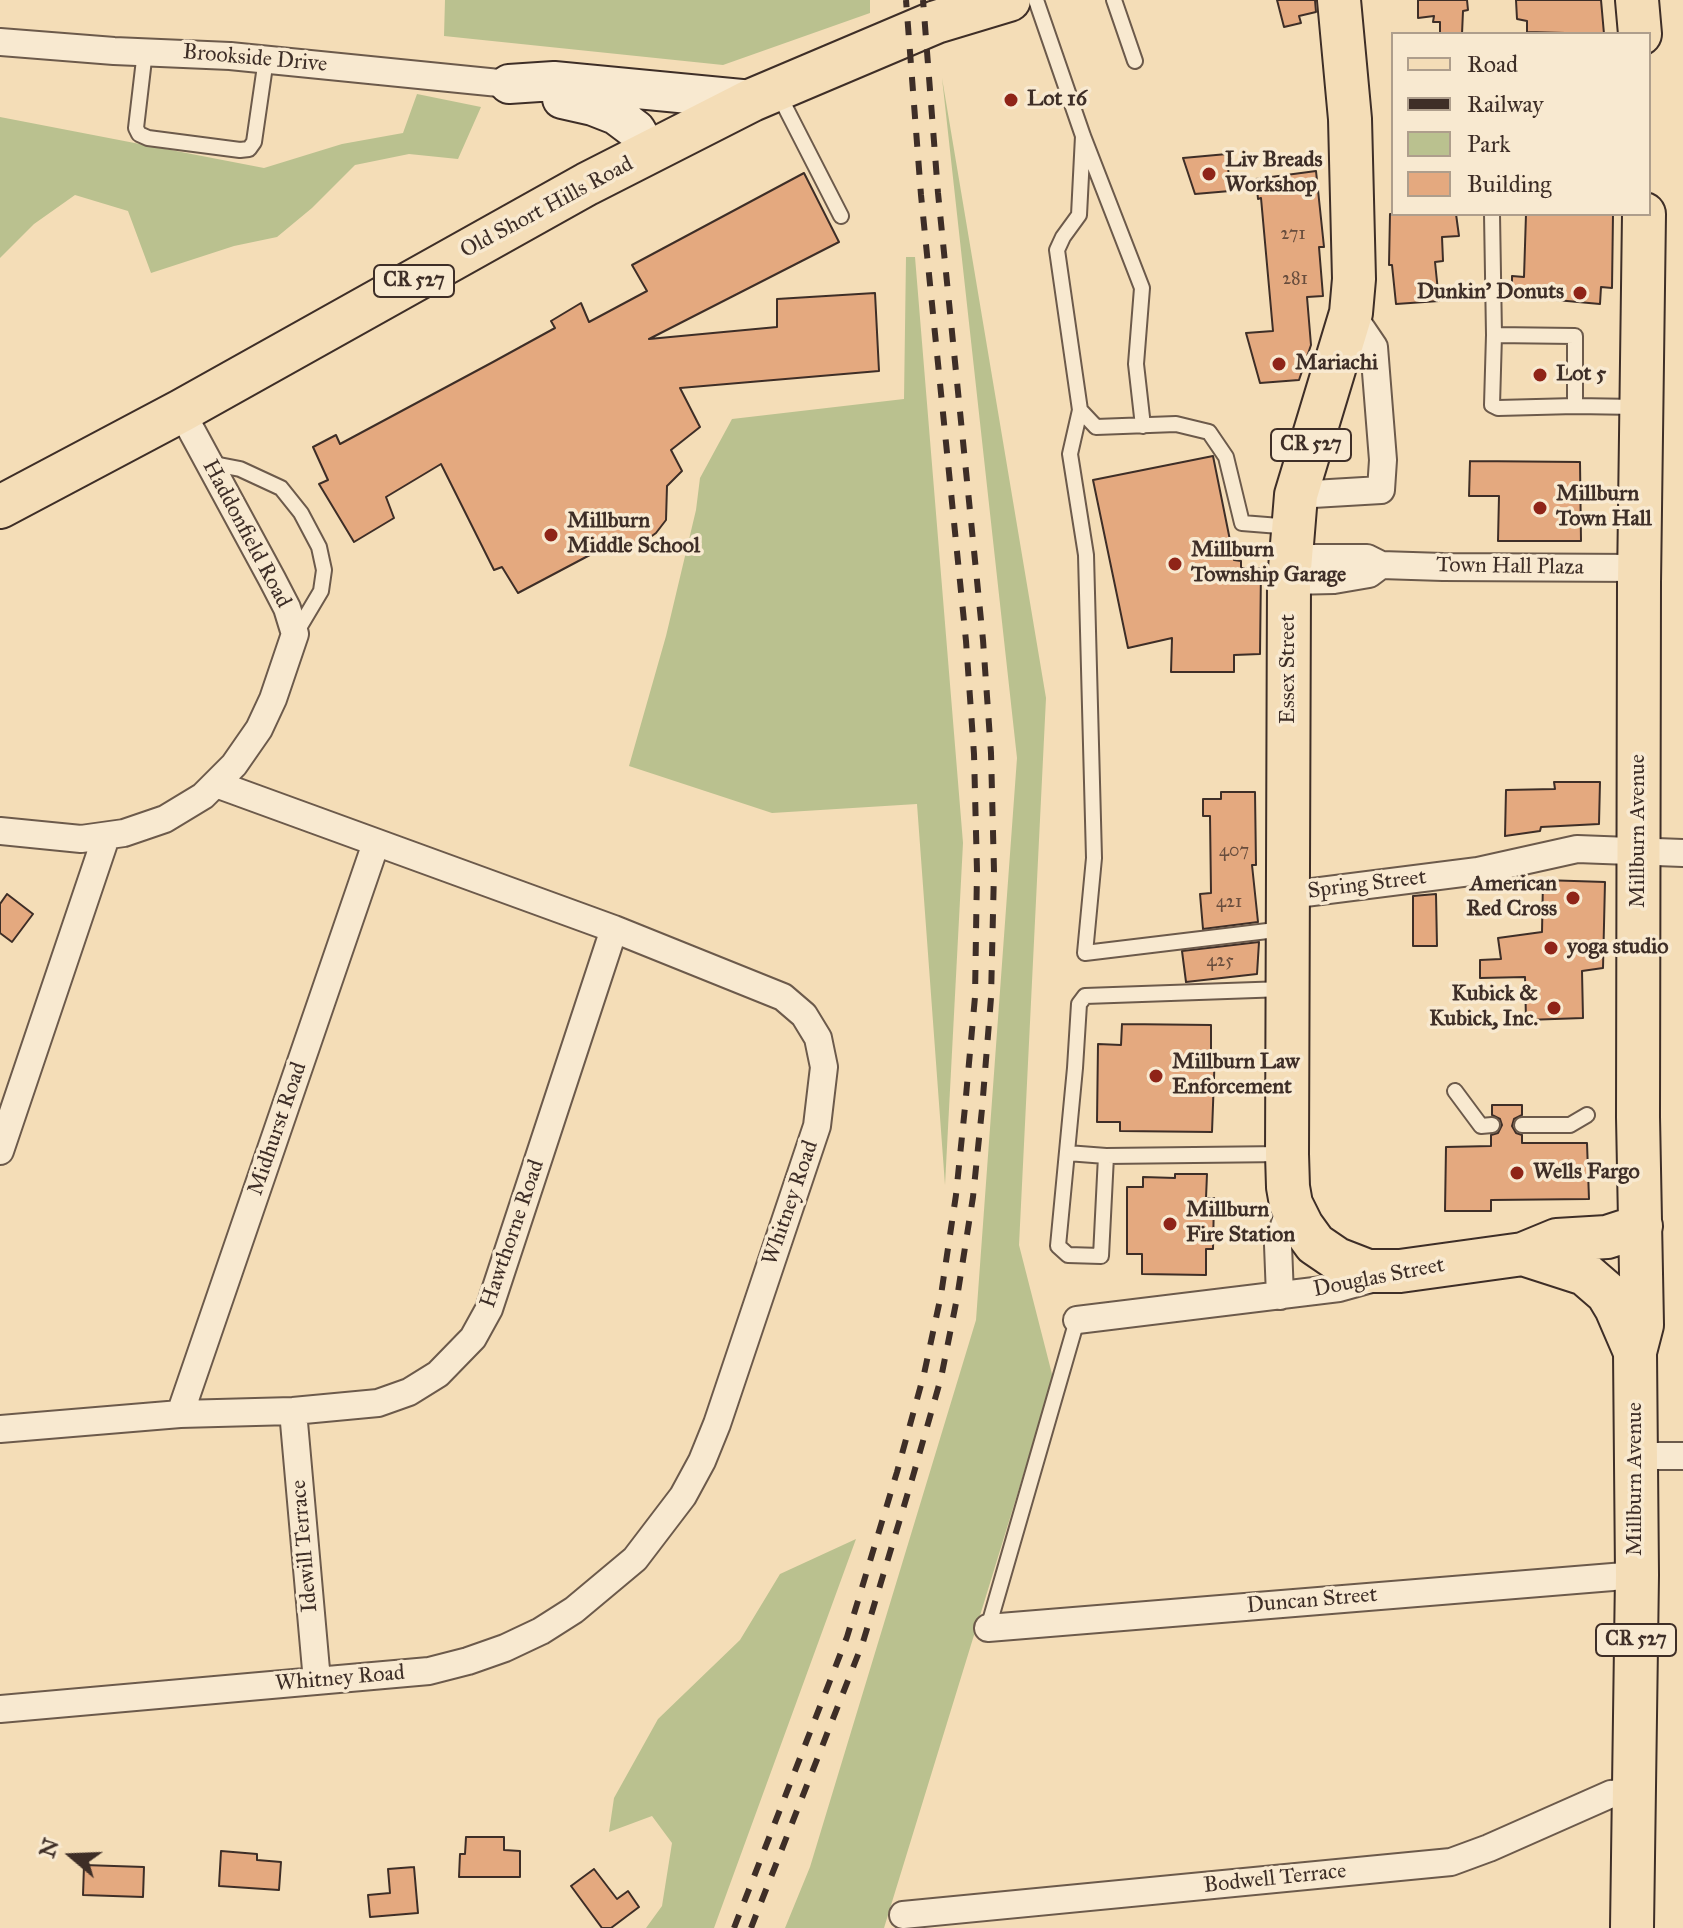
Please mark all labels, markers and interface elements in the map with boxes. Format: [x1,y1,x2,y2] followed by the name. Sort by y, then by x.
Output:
[1391,32,1651,216] legend
[182,40,328,78] street label: Brookside Drive
[1467,49,1518,79] text: Road
[1027,87,1087,113] place label: Lot 16
[1467,89,1544,119] text: Railway
[1002,91,1020,109] marker: Lot 16
[1467,129,1510,159] text: Park
[1225,148,1323,200] place label: Liv Breads Workshop
[456,151,638,265] street label: Old Short Hills Road
[1200,165,1218,183] marker: Liv Breads Workshop
[1467,169,1552,199] text: Building
[1280,224,1306,246] house number: 271
[374,265,454,297] road number: CR 527
[1282,269,1308,291] house number: 281
[1417,280,1564,306] place label: Dunkin' Donuts
[1571,284,1589,302] marker: Dunkin' Donuts
[1295,351,1378,377] place label: Mariachi
[1270,355,1288,373] marker: Mariachi
[1556,362,1606,388] place label: Lot 5
[1531,366,1549,384] marker: Lot 5
[1271,429,1351,461] road number: CR 527
[196,455,296,613] street label: Haddonfield Road
[1556,482,1652,534] place label: Millburn Town Hall
[1531,499,1549,517] marker: Millburn Town Hall
[567,509,700,560] place label: Millburn Middle School
[542,526,560,544] marker: Millburn Middle School
[1191,538,1346,590] place label: Millburn Township Garage
[1436,553,1584,581] street label: Town Hall Plaza
[1166,555,1184,573] marker: Millburn Township Garage
[1276,614,1302,724] street label: Essex Street
[1626,754,1652,908] street label: Millburn Avenue
[1219,841,1249,863] house number: 407
[1306,865,1428,905] street label: Spring Street
[1466,872,1557,924] place label: American Red Cross
[1564,889,1582,907] marker: American Red Cross
[1216,892,1242,914] house number: 421
[1567,935,1668,961] place label: yoga studio
[1542,939,1560,957] marker: yoga studio
[1206,951,1234,973] house number: 425
[1429,982,1538,1034] place label: Kubick & Kubick, Inc.
[1545,999,1563,1017] marker: Kubick & Kubick, Inc.
[1172,1050,1300,1102] place label: Millburn Law Enforcement
[243,1059,313,1199] street label: Midhurst Road
[1147,1067,1165,1085] marker: Millburn Law Enforcement
[757,1137,825,1269] street label: Whitney Road
[475,1157,551,1311] street label: Hawthorne Road
[1533,1160,1640,1186] place label: Wells Fargo
[1508,1164,1526,1182] marker: Wells Fargo
[1186,1198,1295,1250] place label: Millburn Fire Station
[1161,1215,1179,1233] marker: Millburn Fire Station
[1311,1252,1447,1304] street label: Douglas Street
[1623,1402,1649,1556] street label: Millburn Avenue
[286,1479,324,1613] street label: Idewill Terrace
[1246,1582,1378,1620] street label: Duncan Street
[1596,1624,1676,1656] road number: CR 527
[274,1660,406,1698] street label: Whitney Road
[32,1816,112,1896] north arrow
[33,1835,65,1861] text: N
[1202,1858,1348,1900] street label: Bodwell Terrace

